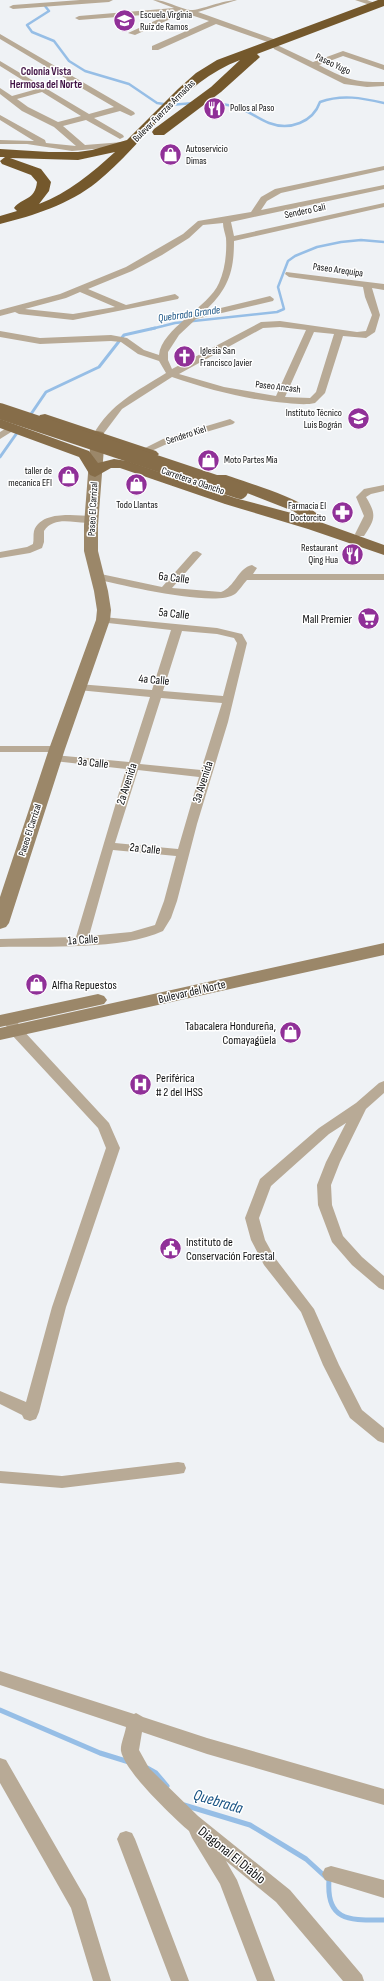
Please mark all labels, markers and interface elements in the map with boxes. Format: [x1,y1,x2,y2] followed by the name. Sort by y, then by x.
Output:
[112,8,138,34] school or university icon: Escuela Virginia Ruíz de Ramos
[140,9,192,33] place label: Escuela Virginia Ruíz de Ramos
[314,51,352,77] street label: Paseo Yugo
[10,65,83,91] district label: Colonia Vista Hermosa del Norte
[130,77,198,145] street label: Bulevar Fuerzas Armadas
[201,95,227,121] restaurant icon: Pollos al Paso
[230,102,274,114] place label: Pollos al Paso
[157,142,183,168] shop icon: Autoservicio Dimas
[185,143,228,167] place label: Autoservicio Dimas
[283,201,327,221] street label: Sendero Cali
[312,261,364,279] street label: Paseo Arequipa
[157,303,222,325] water label: Quebrada Grande
[171,344,197,370] church icon: Iglesia San Francisco Javier
[200,345,252,369] place label: Iglesia San Francisco Javier
[255,378,301,396] street label: Paseo Ancash
[345,406,371,432] school or university icon: Instituto Técnico Luis Bográn
[286,407,342,431] place label: Instituto Técnico Luis Bográn
[164,423,208,447] street label: Sendero Kiel
[195,447,221,473] shop icon: Moto Partes Mia
[224,454,278,466] place label: Moto Partes Mia
[55,464,81,490] shop icon: taller de mecanica EFI
[8,465,52,489] place label: taller de mecanica EFI
[160,465,226,497] street label: Carretera a Olancho
[124,472,150,498] shop icon: Todo Llantas
[86,481,100,536] street label: Paseo El Carrizal
[116,499,158,511] place label: Todo Llantas
[329,499,355,525] pharmacy icon: Farmacia El Doctorcito
[288,500,326,524] place label: Farmacia El Doctorcito
[340,541,366,567] restaurant icon: Restaurant Qing Hua
[301,542,338,566] place label: Restaurant Qing Hua
[158,569,191,587] street label: 6a Calle
[158,605,190,623] street label: 5a Calle
[355,606,381,632] supermarket icon: Mall Premier
[303,612,353,627] place label: Mall Premier
[138,671,170,689] street label: 4a Calle
[77,754,109,772] street label: 3a Calle
[189,759,217,805] street label: 3a Avenida
[113,761,141,807] street label: 2a Avenida
[16,802,44,858] street label: Paseo El Carrizal
[129,840,161,858] street label: 2a Calle
[67,931,99,949] street label: 1a Calle
[24,972,50,998] shop icon: Alfha Repuestos
[157,977,227,1007] street label: Bulevar del Norte
[51,978,117,993] place label: Alfha Repuestos
[185,1019,276,1048] place label: Tabacalera Hondureña, Comayagüela
[278,1020,304,1046] shop icon: Tabacalera Hondureña, Comayagüela
[156,1071,203,1100] place label: Periférica # 2 del IHSS
[128,1072,154,1098] hospital icon: Periférica # 2 del IHSS
[186,1235,275,1264] place label: Instituto de Conservación Forestal
[157,1236,183,1262] public building icon: Instituto de Conservación Forestal
[191,1785,246,1819] water label: Quebrada
[195,1823,269,1888] street label: Diagonal El Diablo

